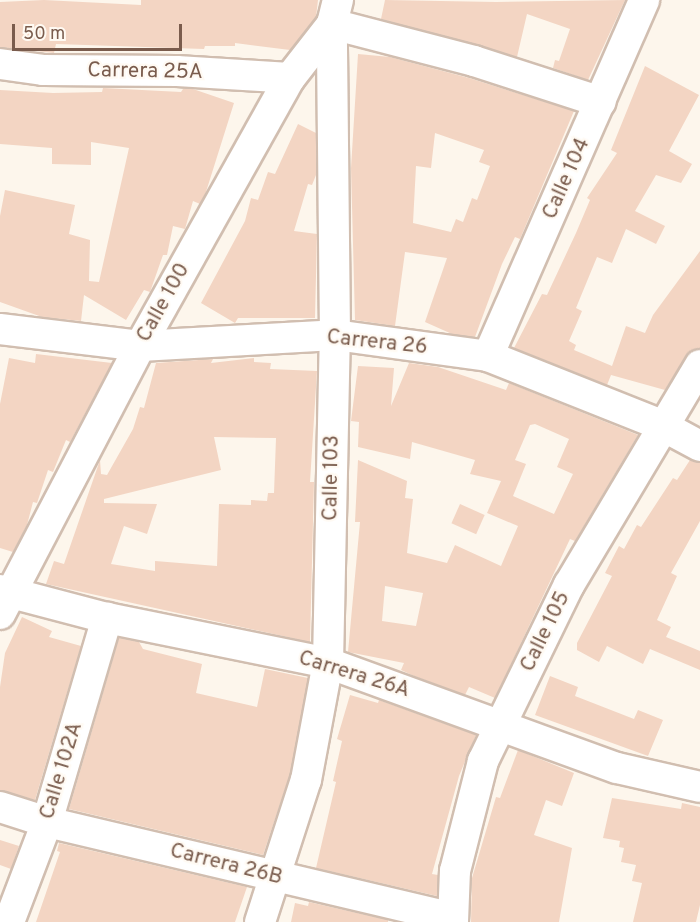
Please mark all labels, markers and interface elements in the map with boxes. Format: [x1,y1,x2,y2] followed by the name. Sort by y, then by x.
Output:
[15,12,184,50] scale bar
[23,23,65,46] text: 50 m
[87,58,203,86] street label: Carrera 25A
[538,134,596,224] street label: Calle 104
[132,259,196,347] street label: Calle 100
[325,325,429,361] street label: Carrera 26
[319,435,345,521] street label: Calle 103
[516,588,576,676] street label: Calle 105
[295,646,413,704] street label: Carrera 26A
[35,719,89,823] street label: Calle 102A
[167,839,285,891] street label: Carrera 26B

